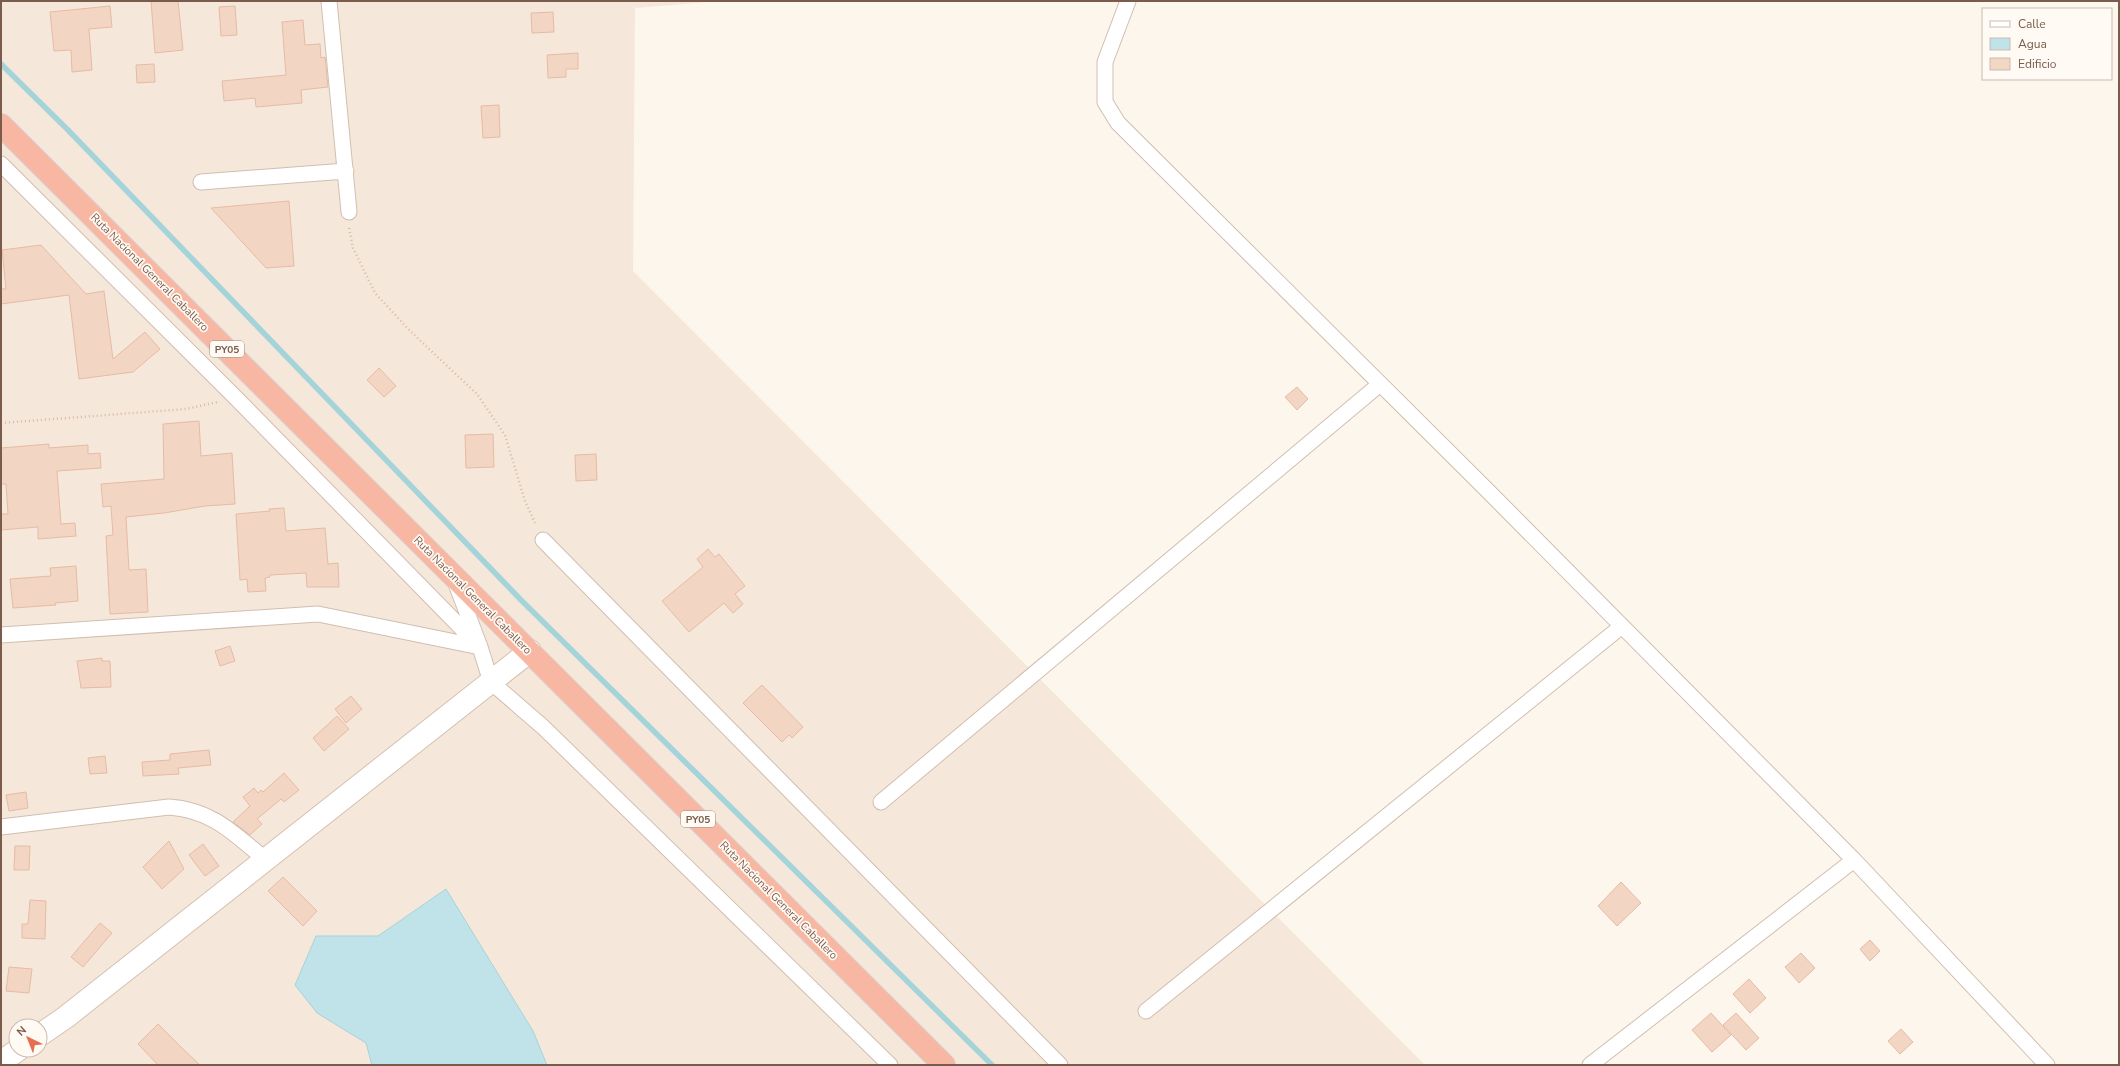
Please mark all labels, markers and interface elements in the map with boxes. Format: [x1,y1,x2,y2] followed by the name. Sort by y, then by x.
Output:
[1982,8,2112,80] legend
[2018,16,2046,32] text: Calle
[2018,36,2047,52] text: Agua
[2018,56,2057,72] text: Edificio
[87,210,212,335] street label: Ruta Nacional General Caballero
[210,341,244,357] road number: PY05
[410,533,535,658] street label: Ruta Nacional General Caballero
[681,811,715,827] road number: PY05
[716,838,841,963] street label: Ruta Nacional General Caballero
[8,1018,48,1058] north arrow
[13,1023,30,1039] text: N

